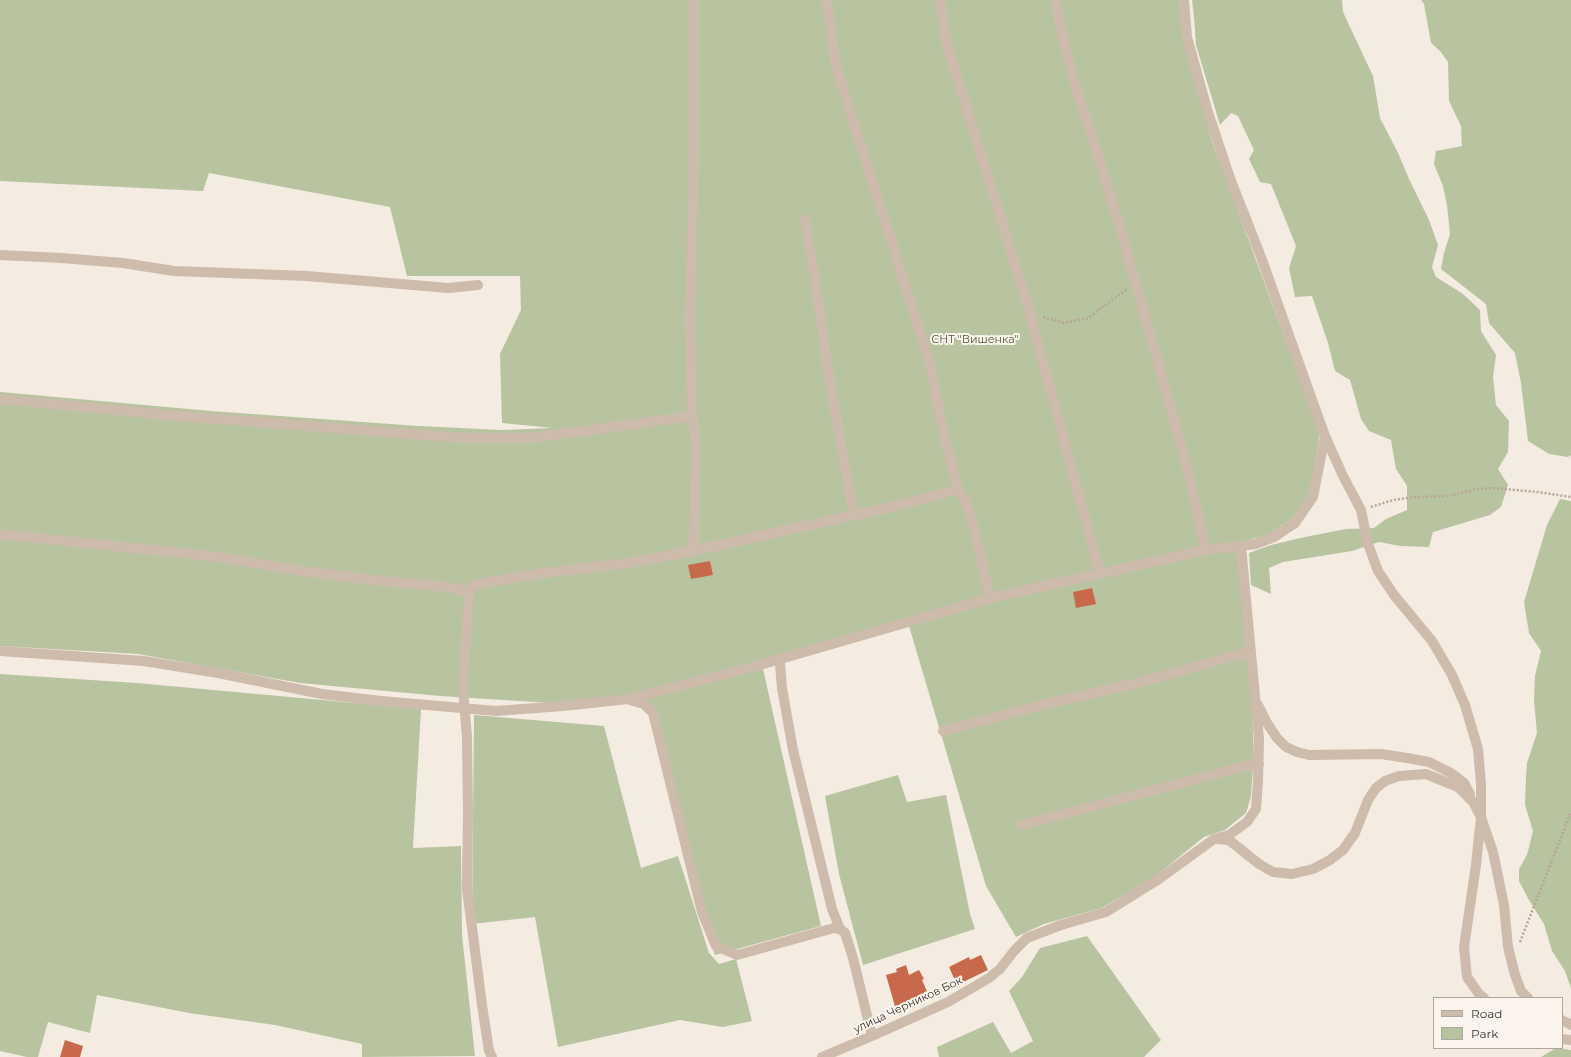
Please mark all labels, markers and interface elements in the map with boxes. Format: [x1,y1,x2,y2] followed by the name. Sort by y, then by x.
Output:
[931,333,1019,347] park label: СНТ "Вишенка"
[851,974,965,1036] street label: улица Черников Бок
[1433,997,1563,1049] legend
[1471,1006,1502,1021] text: Road
[1471,1026,1498,1041] text: Park

